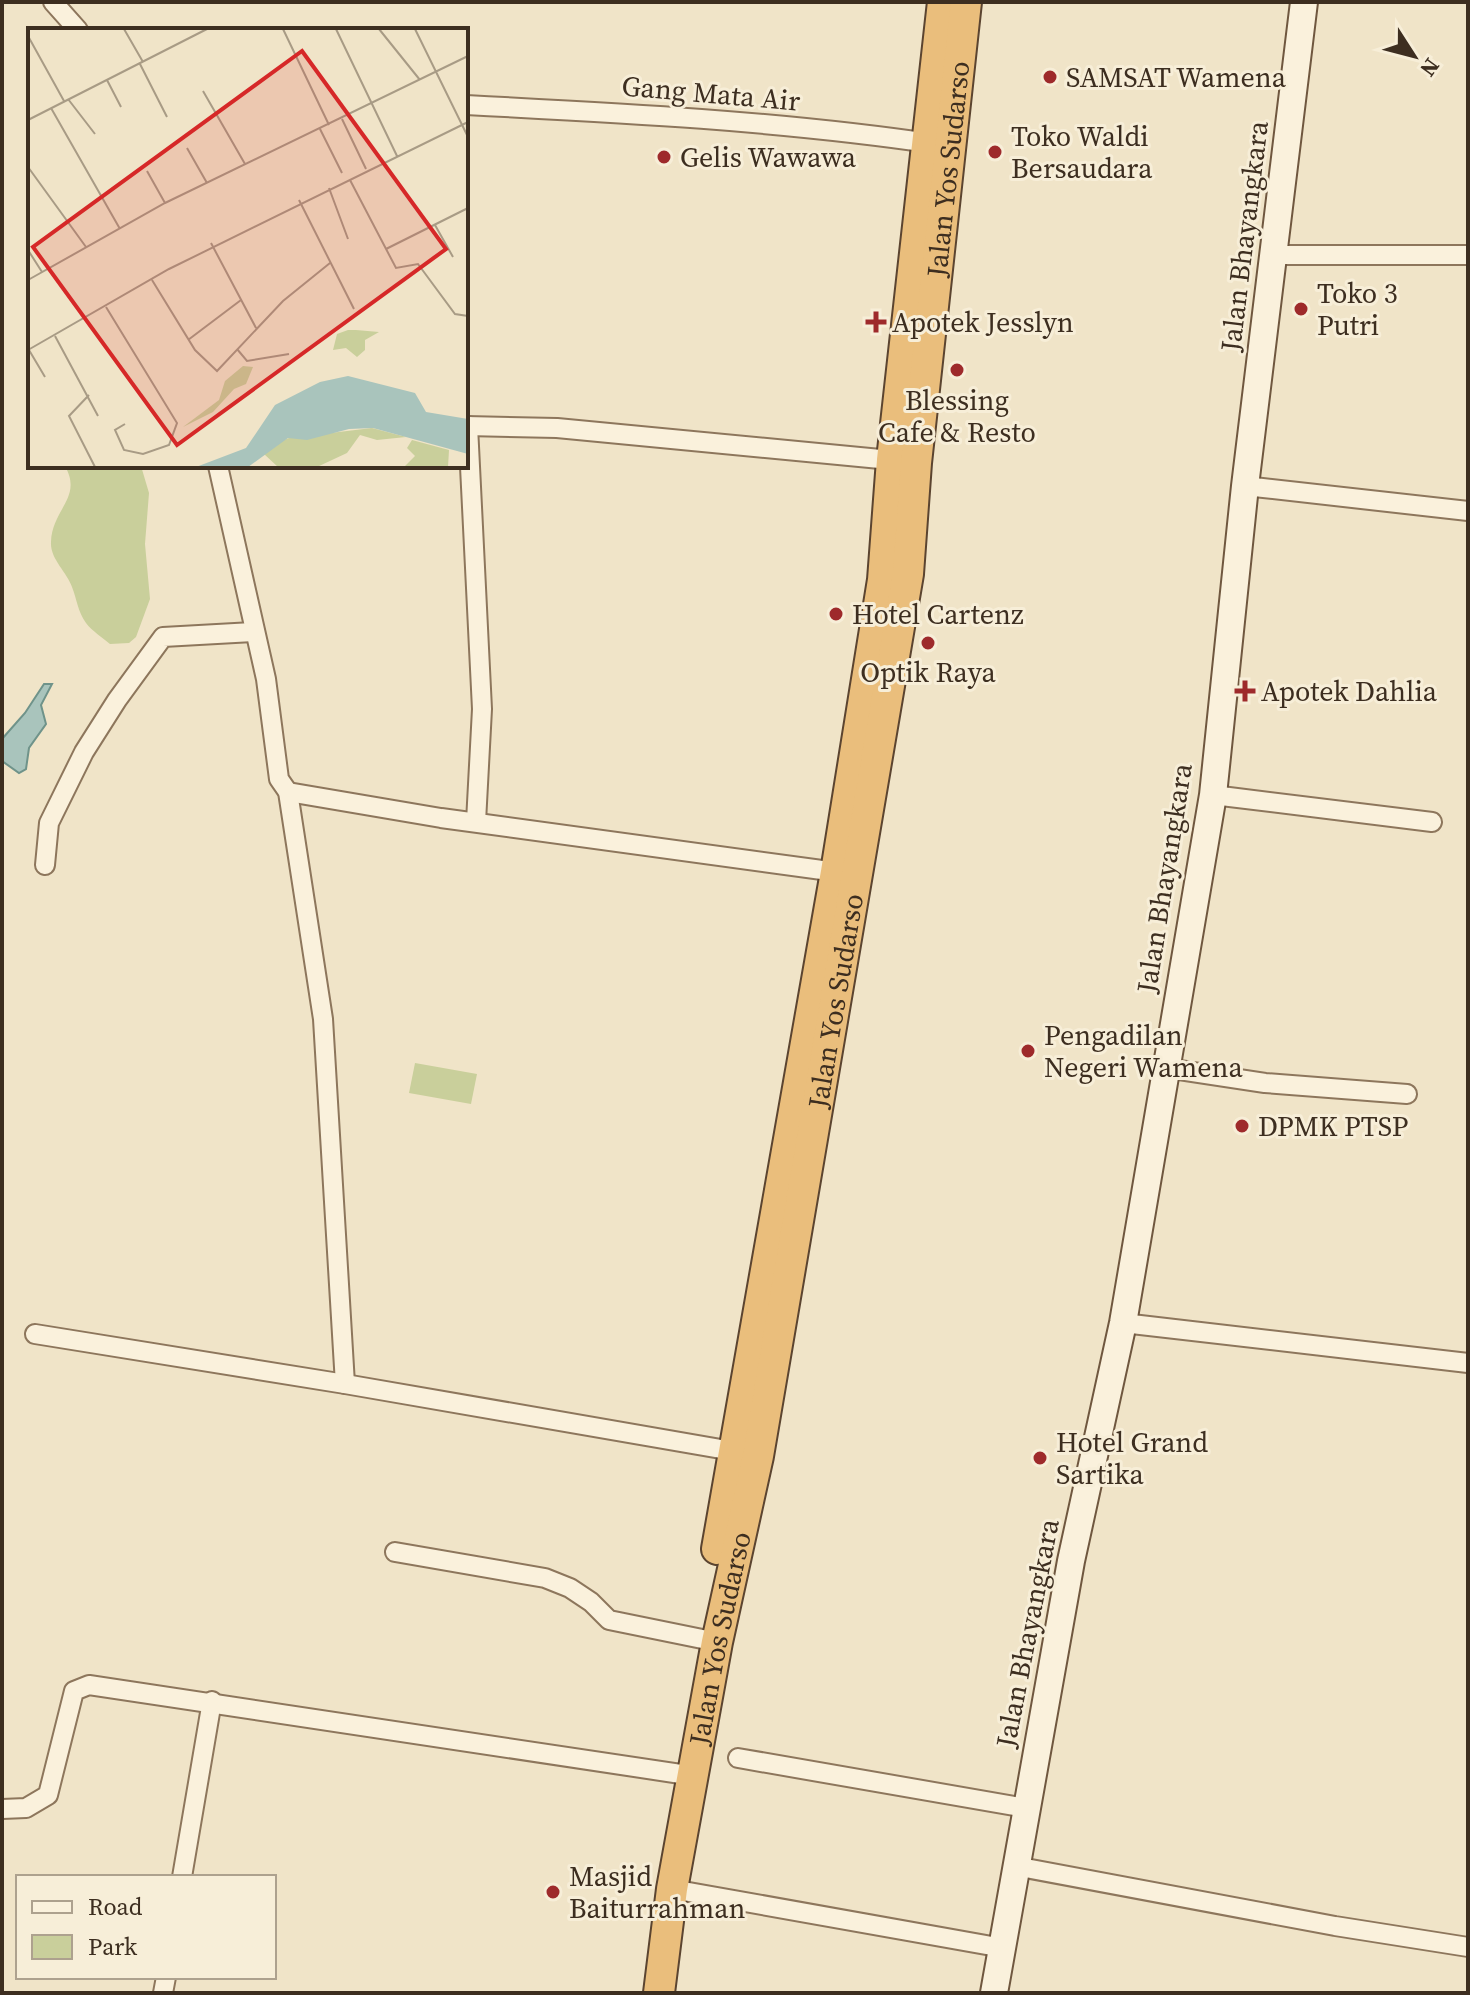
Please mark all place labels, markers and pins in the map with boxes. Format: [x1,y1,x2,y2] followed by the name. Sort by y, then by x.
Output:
[1066,58,1287,96] place label: SAMSAT Wamena
[1041,68,1059,86] marker: SAMSAT Wamena
[1011,117,1153,187] place label: Toko Waldi Bersaudara
[680,138,857,176] place label: Gelis Wawawa
[986,143,1004,161] marker: Toko Waldi Bersaudara
[655,148,673,166] marker: Gelis Wawawa
[1317,274,1398,344] place label: Toko 3 Putri
[1292,300,1310,318] marker: Toko 3 Putri
[892,303,1074,341] place label: Apotek Jesslyn
[867,313,885,331] marker: Apotek Jesslyn
[948,361,966,379] marker: Blessing Cafe & Resto
[878,381,1036,451] place label: Blessing Cafe & Resto
[852,595,1024,633] place label: Hotel Cartenz
[827,605,845,623] marker: Hotel Cartenz
[919,634,937,652] marker: Optik Raya
[860,653,996,691] place label: Optik Raya
[1261,672,1438,710] place label: Apotek Dahlia
[1236,682,1254,700] marker: Apotek Dahlia
[1044,1016,1243,1086] place label: Pengadilan Negeri Wamena
[1019,1042,1037,1060] marker: Pengadilan Negeri Wamena
[1258,1107,1408,1145] place label: DPMK PTSP
[1233,1117,1251,1135] marker: DPMK PTSP
[1056,1423,1208,1493] place label: Hotel Grand Sartika
[1031,1449,1049,1467] marker: Hotel Grand Sartika
[569,1857,745,1927] place label: Masjid Baiturrahman
[544,1883,562,1901] marker: Masjid Baiturrahman

